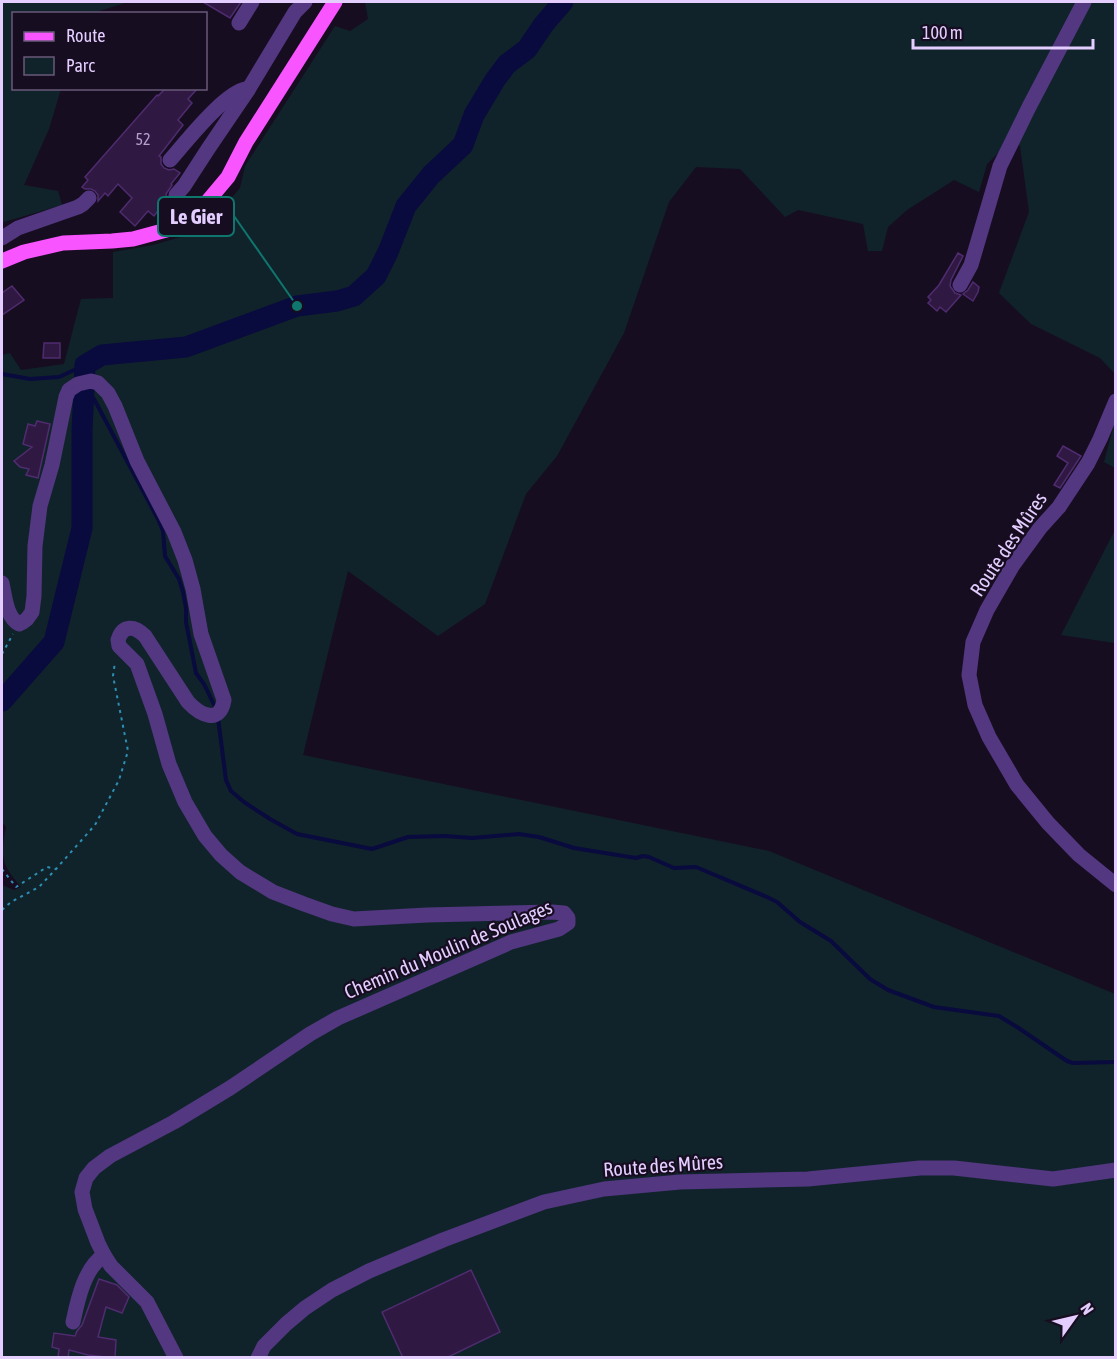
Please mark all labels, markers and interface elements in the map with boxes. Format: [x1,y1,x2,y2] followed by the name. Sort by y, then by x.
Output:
[12,12,207,90] legend
[913,12,1093,50] scale bar
[922,22,963,43] text: 100 m
[66,25,105,46] text: Route
[66,55,95,76] text: Parc
[135,130,151,148] house number: 52
[158,197,234,236] callout: Le Gier
[170,204,223,228] text: Le Gier
[965,488,1051,600] street label: Route des Mûres
[341,895,555,1003] street label: Chemin du Moulin de Soulages
[602,1149,724,1181] street label: Route des Mûres
[1045,1287,1105,1347] north arrow
[1077,1300,1098,1318] text: N

